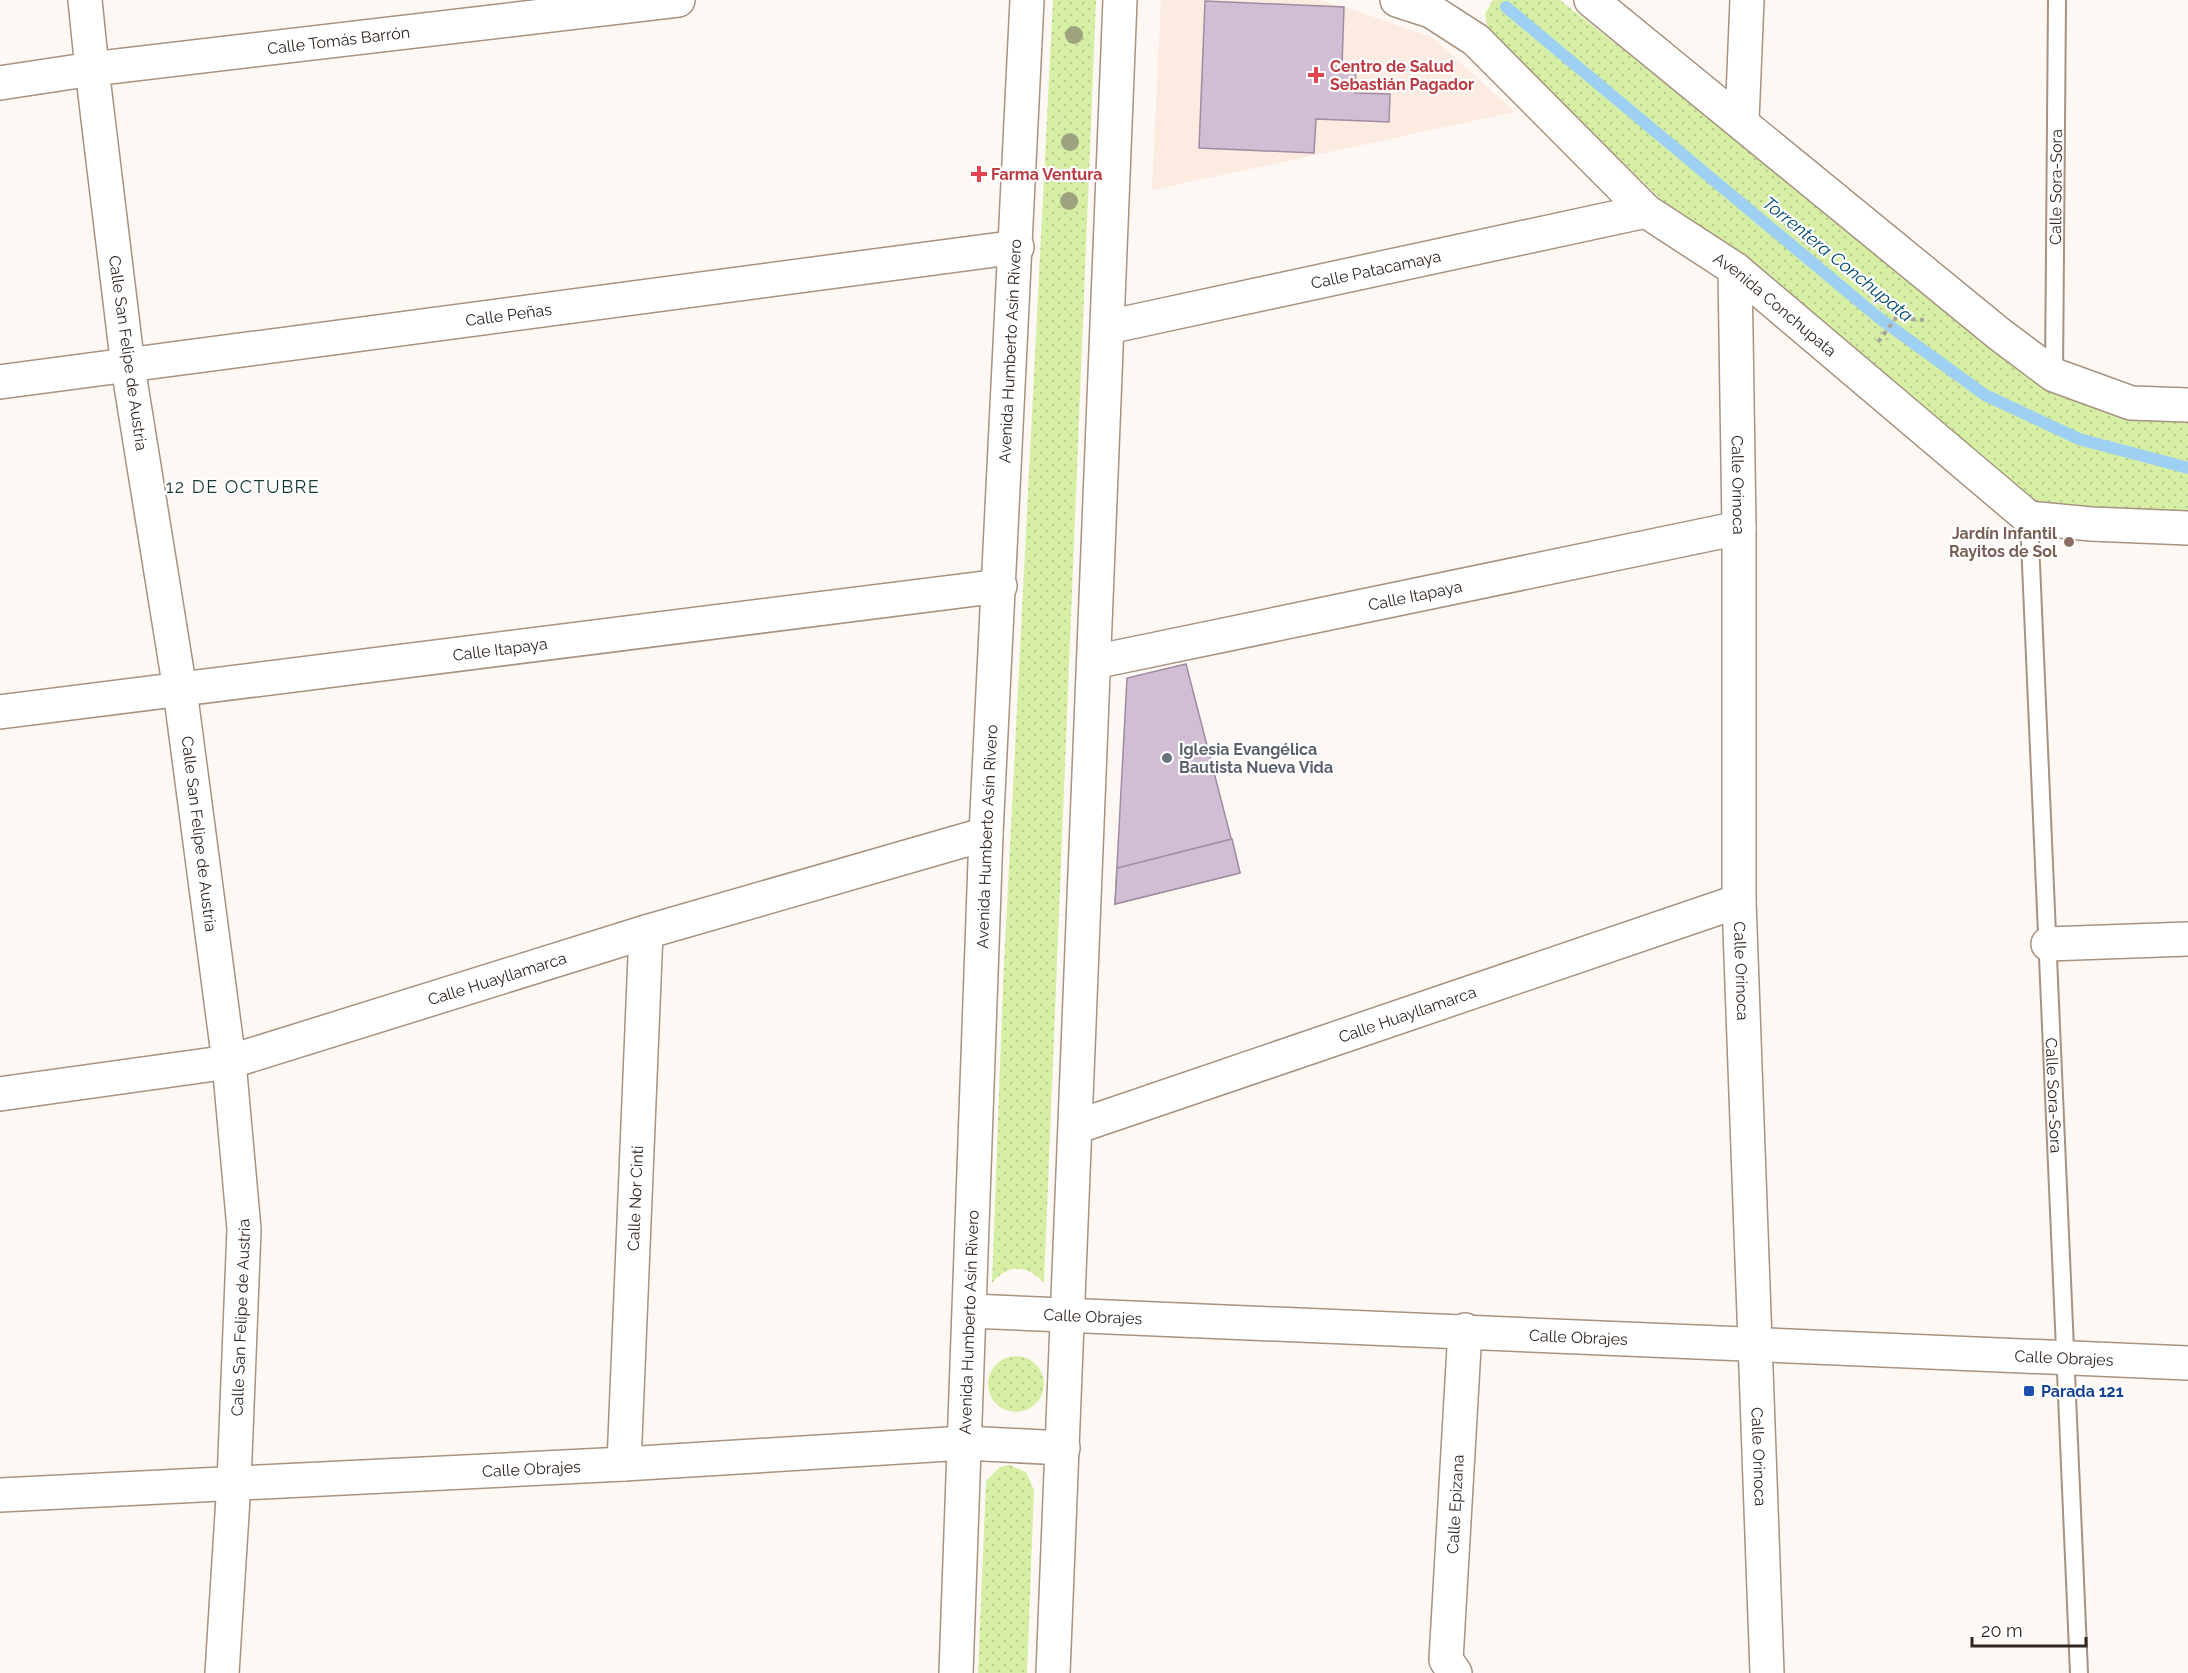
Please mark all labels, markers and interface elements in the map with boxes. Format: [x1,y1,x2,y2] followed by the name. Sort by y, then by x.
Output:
[266,22,411,58] street label: Calle Tomás Barrón
[1330,57,1474,94] place label: Centro de Salud Sebastián Pagador
[1307,66,1325,84] marker: Centro de Salud Sebastián Pagador
[2046,129,2065,245] street label: Calle Sora-Sora
[991,165,1103,184] place label: Farma Ventura
[972,167,986,181] marker: Farma Ventura
[1759,192,1917,326] water label: Torrentera Conchupata
[995,238,1025,464] street label: Avenida Humberto Asín Rivero
[1309,246,1443,292] street label: Calle Patacamaya
[1710,248,1841,360] street label: Avenida Conchupata
[105,254,151,452] street label: Calle San Felipe de Austria
[464,299,553,330] street label: Calle Peñas
[1728,435,1749,535] street label: Calle Orinoca
[166,476,320,497] district label: 12 DE OCTUBRE
[1949,524,2058,561] place label: Jardín Infantil Rayitos de Sol
[2062,535,2076,549] marker: Jardín Infantil Rayitos de Sol
[1366,576,1464,614] street label: Calle Itapaya
[451,634,549,664] street label: Calle Itapaya
[972,724,1001,949] street label: Avenida Humberto Asín Rivero
[178,735,220,933] street label: Calle San Felipe de Austria
[1179,740,1333,777] place label: Iglesia Evangélica Bautista Nueva Vida
[1160,751,1174,765] marker: Iglesia Evangélica Bautista Nueva Vida
[1730,921,1753,1021] street label: Calle Orinoca
[425,948,569,1009] street label: Calle Huayllamarca
[1336,982,1479,1046] street label: Calle Huayllamarca
[2042,1037,2066,1154] street label: Calle Sora-Sora
[623,1145,647,1251] street label: Calle Nor Cinti
[955,1210,982,1435] street label: Avenida Humberto Asín Rivero
[227,1218,254,1417] street label: Calle San Felipe de Austria
[1043,1305,1143,1328] street label: Calle Obrajes
[1529,1325,1629,1349] street label: Calle Obrajes
[2014,1346,2114,1369] street label: Calle Obrajes
[2041,1382,2124,1401] place label: Parada 121
[2022,1384,2036,1398] marker: Parada 121
[1748,1407,1770,1507] street label: Calle Orinoca
[1443,1454,1467,1554] street label: Calle Epizana
[481,1457,581,1481] street label: Calle Obrajes
[1972,1610,2086,1648] scale bar
[1981,1620,2023,1641] text: 20 m

